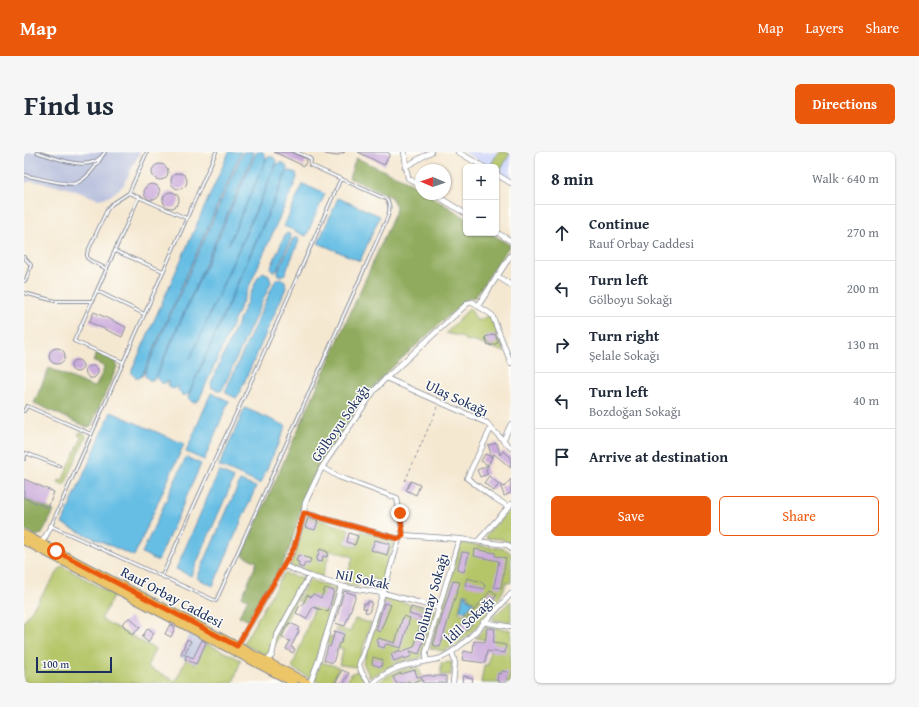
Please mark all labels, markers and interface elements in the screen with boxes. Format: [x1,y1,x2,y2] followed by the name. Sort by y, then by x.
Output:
[20,14,57,42] text: Map
[758,18,784,38] text: Map
[806,18,844,38] text: Layers
[866,18,899,38] text: Share
[24,84,114,125] text: Find us
[795,84,895,124] button: Directions
[415,164,451,200] north arrow
[463,164,499,236] map controls
[463,164,499,200] button: +
[551,166,593,191] text: 8 min
[812,169,879,188] text: Walk · 640 m
[463,200,499,236] button: −
[589,213,650,234] text: Continue
[551,222,573,244] icon: ahead
[847,223,879,242] text: 270 m
[589,234,694,253] text: Rauf Orbay Caddesi
[589,269,648,290] text: Turn left
[551,278,573,300] icon: left
[847,279,879,298] text: 200 m
[589,290,673,309] text: Gölboyu Sokağı
[589,325,660,346] text: Turn right
[551,334,573,356] icon: right
[847,335,879,354] text: 130 m
[589,346,660,365] text: Şelale Sokağı
[422,375,492,421] street label: Ulaş Sokağı
[306,380,374,466] street label: Gölboyu Sokağı
[589,381,648,402] text: Turn left
[551,390,573,412] icon: left
[853,391,879,410] text: 40 m
[589,402,681,421] text: Bozdoğan Sokağı
[551,446,573,468] icon: arrive
[589,446,728,467] text: Arrive at destination
[551,496,711,536] button: Save
[719,496,879,536] button: Share
[391,504,409,522] route end
[47,542,65,560] route start
[409,551,453,643] street label: Dolunay Sokağı
[117,562,227,632] street label: Rauf Orbay Caddesi
[334,564,393,595] street label: Nil Sokak
[440,592,498,648] street label: İdil Sokağı
[36,655,112,674] scale bar
[42,656,69,672] text: 100 m

